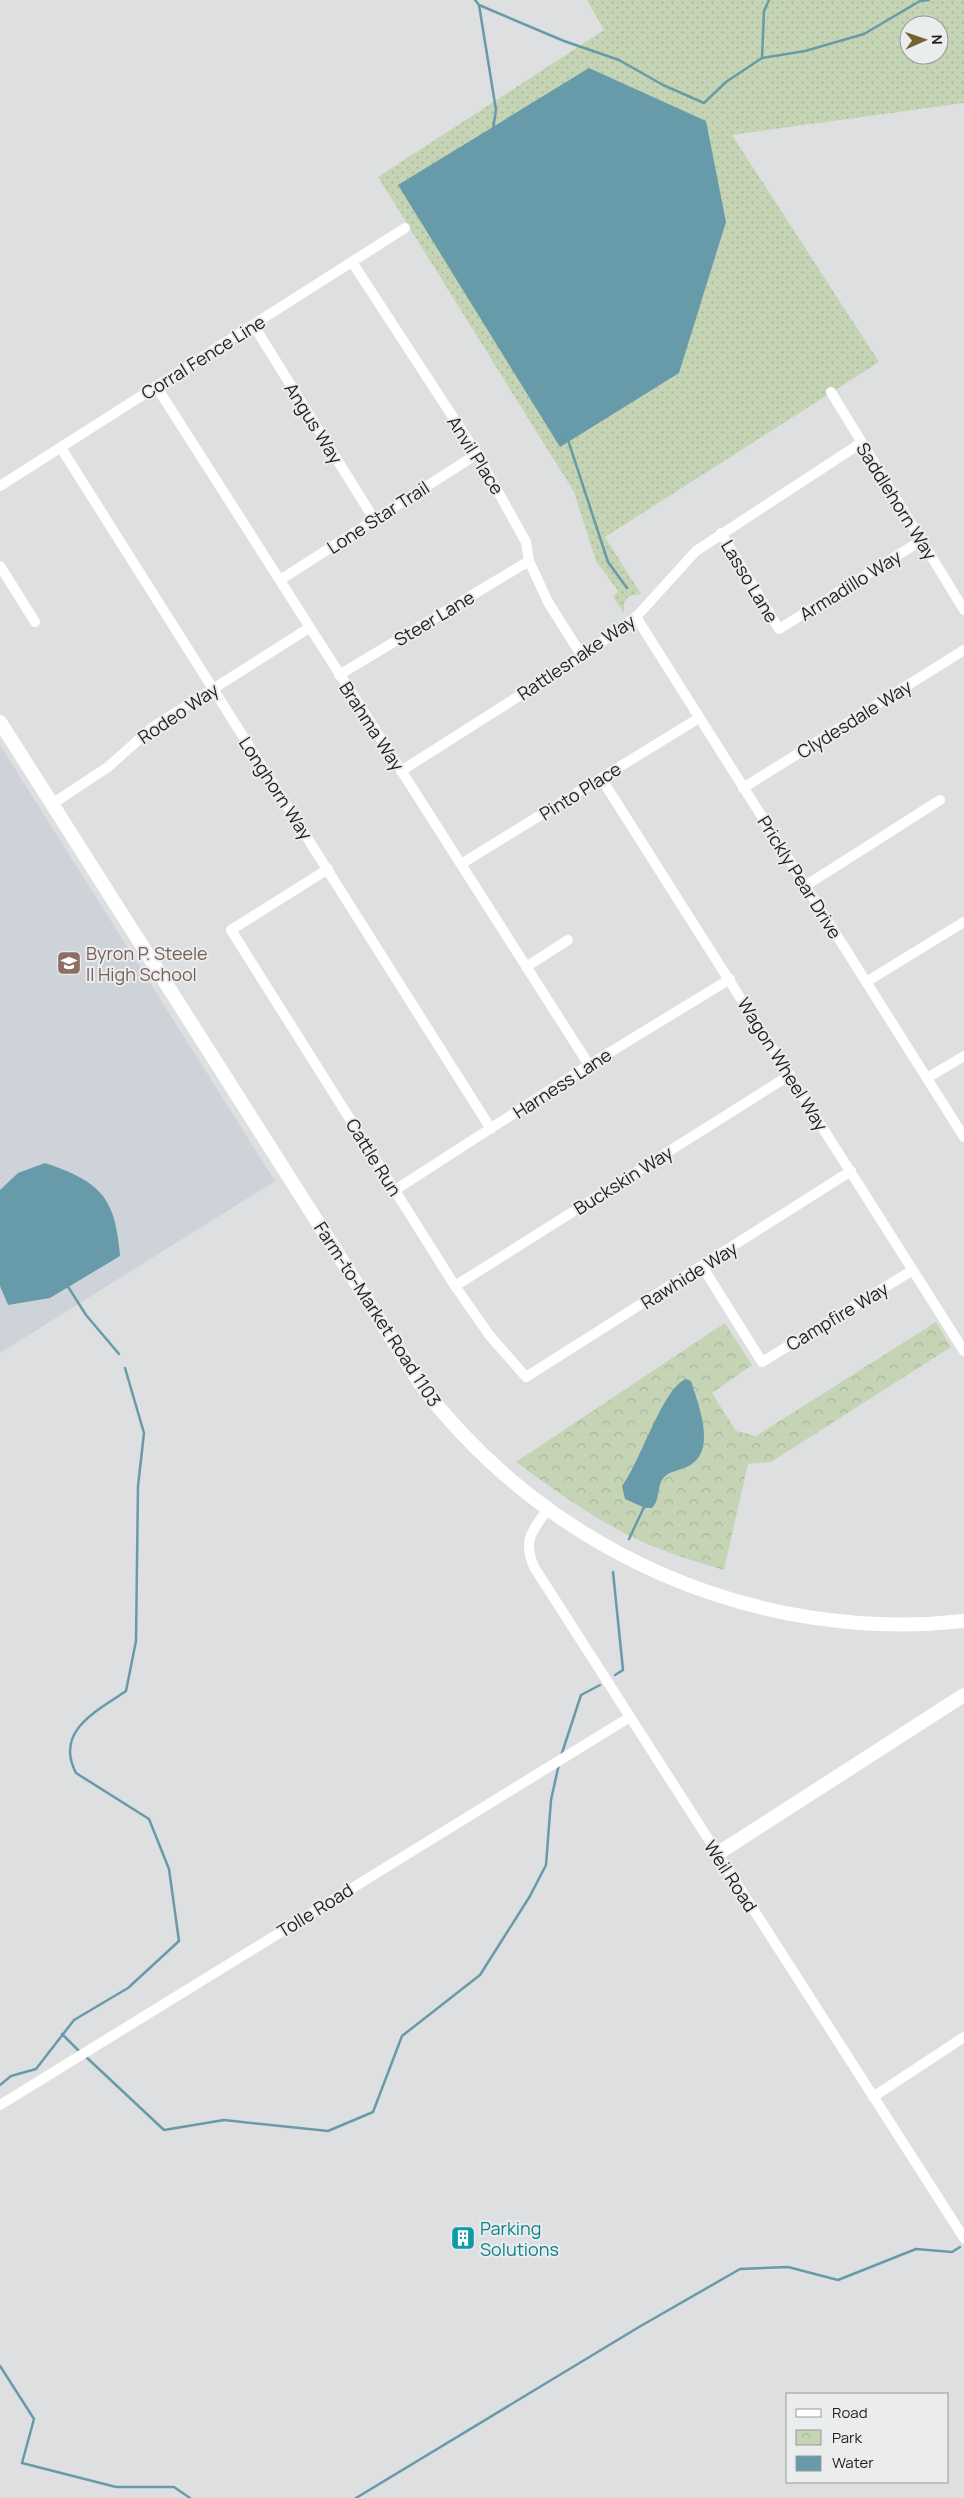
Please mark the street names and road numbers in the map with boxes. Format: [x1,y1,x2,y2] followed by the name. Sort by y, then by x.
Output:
[136,309,270,405] street label: Corral Fence Line
[280,378,349,469] street label: Angus Way
[442,411,510,499] street label: Anvil Place
[851,438,943,565] street label: Saddlehorn Way
[322,475,434,559] street label: Lone Star Trail
[716,535,784,627] street label: Lasso Lane
[795,544,906,626] street label: Armadillo Way
[389,585,479,651] street label: Steer Lane
[512,608,640,705] street label: Rattlesnake Way
[792,674,916,764] street label: Clydesdale Way
[133,677,223,749] street label: Rodeo Way
[334,677,410,776] street label: Brahma Way
[234,732,319,845] street label: Longhorn Way
[535,756,625,826] street label: Pinto Place
[752,811,848,943] street label: Prickly Pear Drive
[732,993,834,1136] street label: Wagon Wheel Way
[508,1042,616,1124] street label: Harness Lane
[341,1114,407,1200] street label: Cattle Run
[569,1140,677,1220] street label: Buckskin Way
[309,1217,447,1411] street label: Farm-to-Market Road 1103
[636,1236,742,1314] street label: Rawhide Way
[781,1276,893,1356] street label: Campfire Way
[699,1836,763,1916] street label: Weil Road
[273,1877,357,1943] street label: Tolle Road

